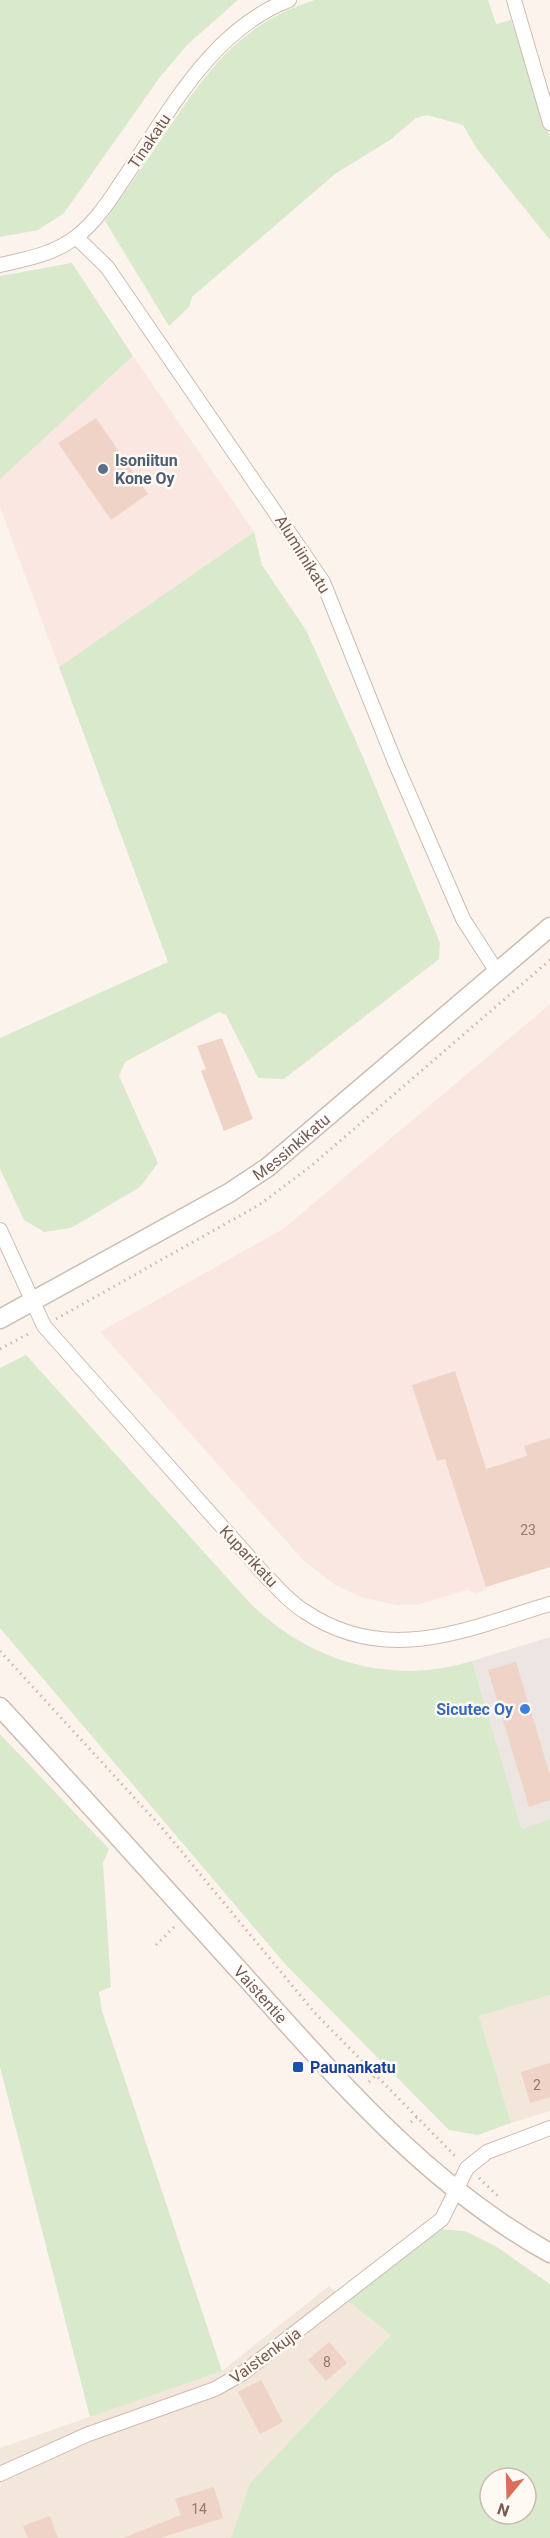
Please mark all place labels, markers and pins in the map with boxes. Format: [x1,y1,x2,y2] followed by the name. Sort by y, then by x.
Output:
[115,451,178,488] place label: Isoniitun Kone Oy
[96,462,110,476] marker: Isoniitun Kone Oy
[436,1700,514,1719] place label: Sicutec Oy
[518,1702,532,1716] marker: Sicutec Oy
[310,2058,396,2077] place label: Paunankatu
[291,2060,305,2074] marker: Paunankatu

